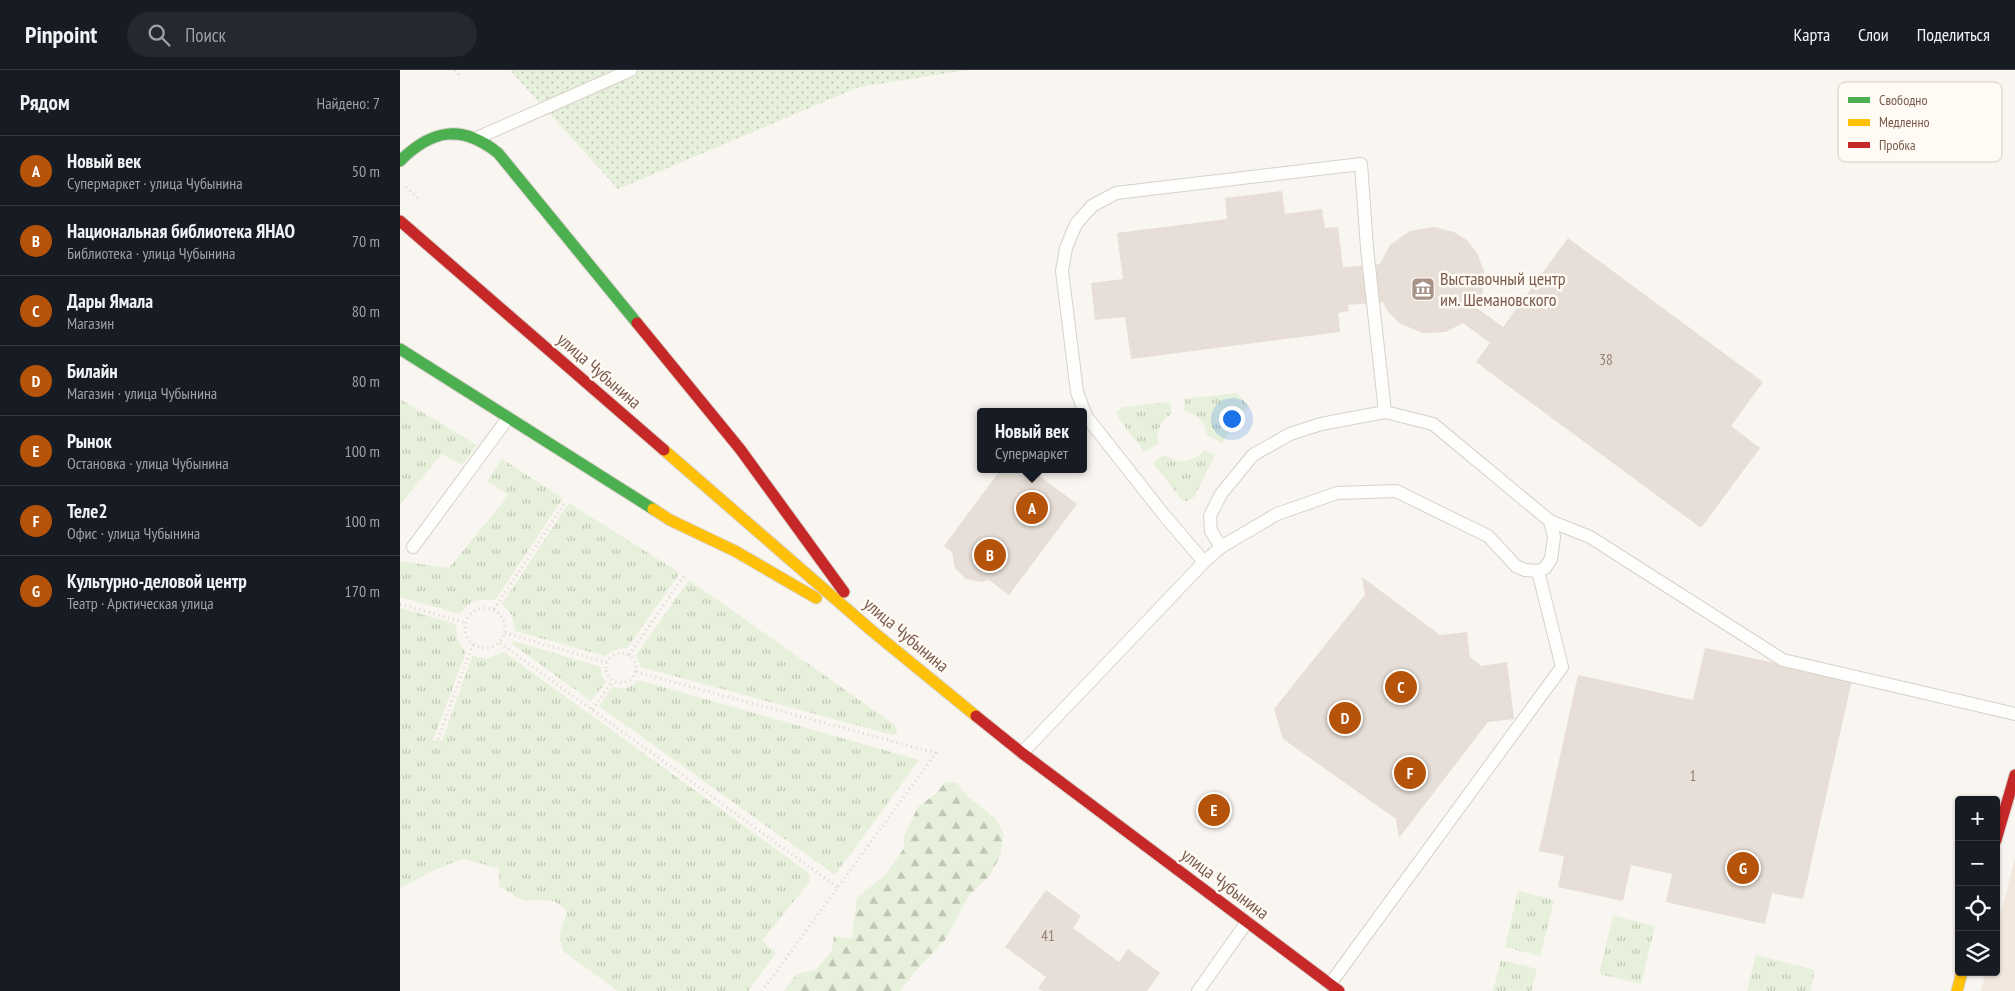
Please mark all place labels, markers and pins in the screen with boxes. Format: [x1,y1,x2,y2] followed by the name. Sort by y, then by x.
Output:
[1440,267,1566,311] place label: Выставочный центр им. Шемановского
[1410,276,1436,302] museum icon: Выставочный центр им. Шемановского
[1016,489,1048,527] pin: A
[974,536,1006,574] pin: B
[1385,668,1417,706] pin: C
[1329,699,1361,737] pin: D
[1394,754,1426,792] pin: F
[1198,791,1230,829] pin: E
[1727,849,1759,887] pin: G

